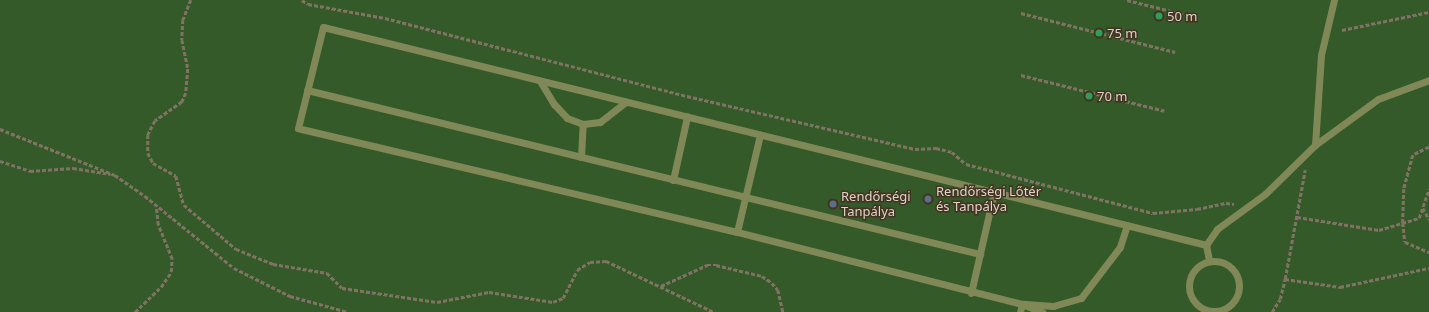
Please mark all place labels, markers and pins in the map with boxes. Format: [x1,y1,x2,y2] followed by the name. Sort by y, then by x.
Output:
[1167,8,1197,24] place label: 50 m
[1154,11,1164,21] marker: 50 m
[1107,25,1137,41] place label: 75 m
[1094,28,1104,38] marker: 75 m
[1097,88,1127,104] place label: 70 m
[1084,91,1094,101] marker: 70 m
[936,184,1041,215] place label: Rendőrségi Lőtér és Tanpálya
[841,189,911,220] place label: Rendőrségi Tanpálya
[923,194,933,204] marker: Rendőrségi Lőtér és Tanpálya
[828,199,838,209] marker: Rendőrségi Tanpálya

